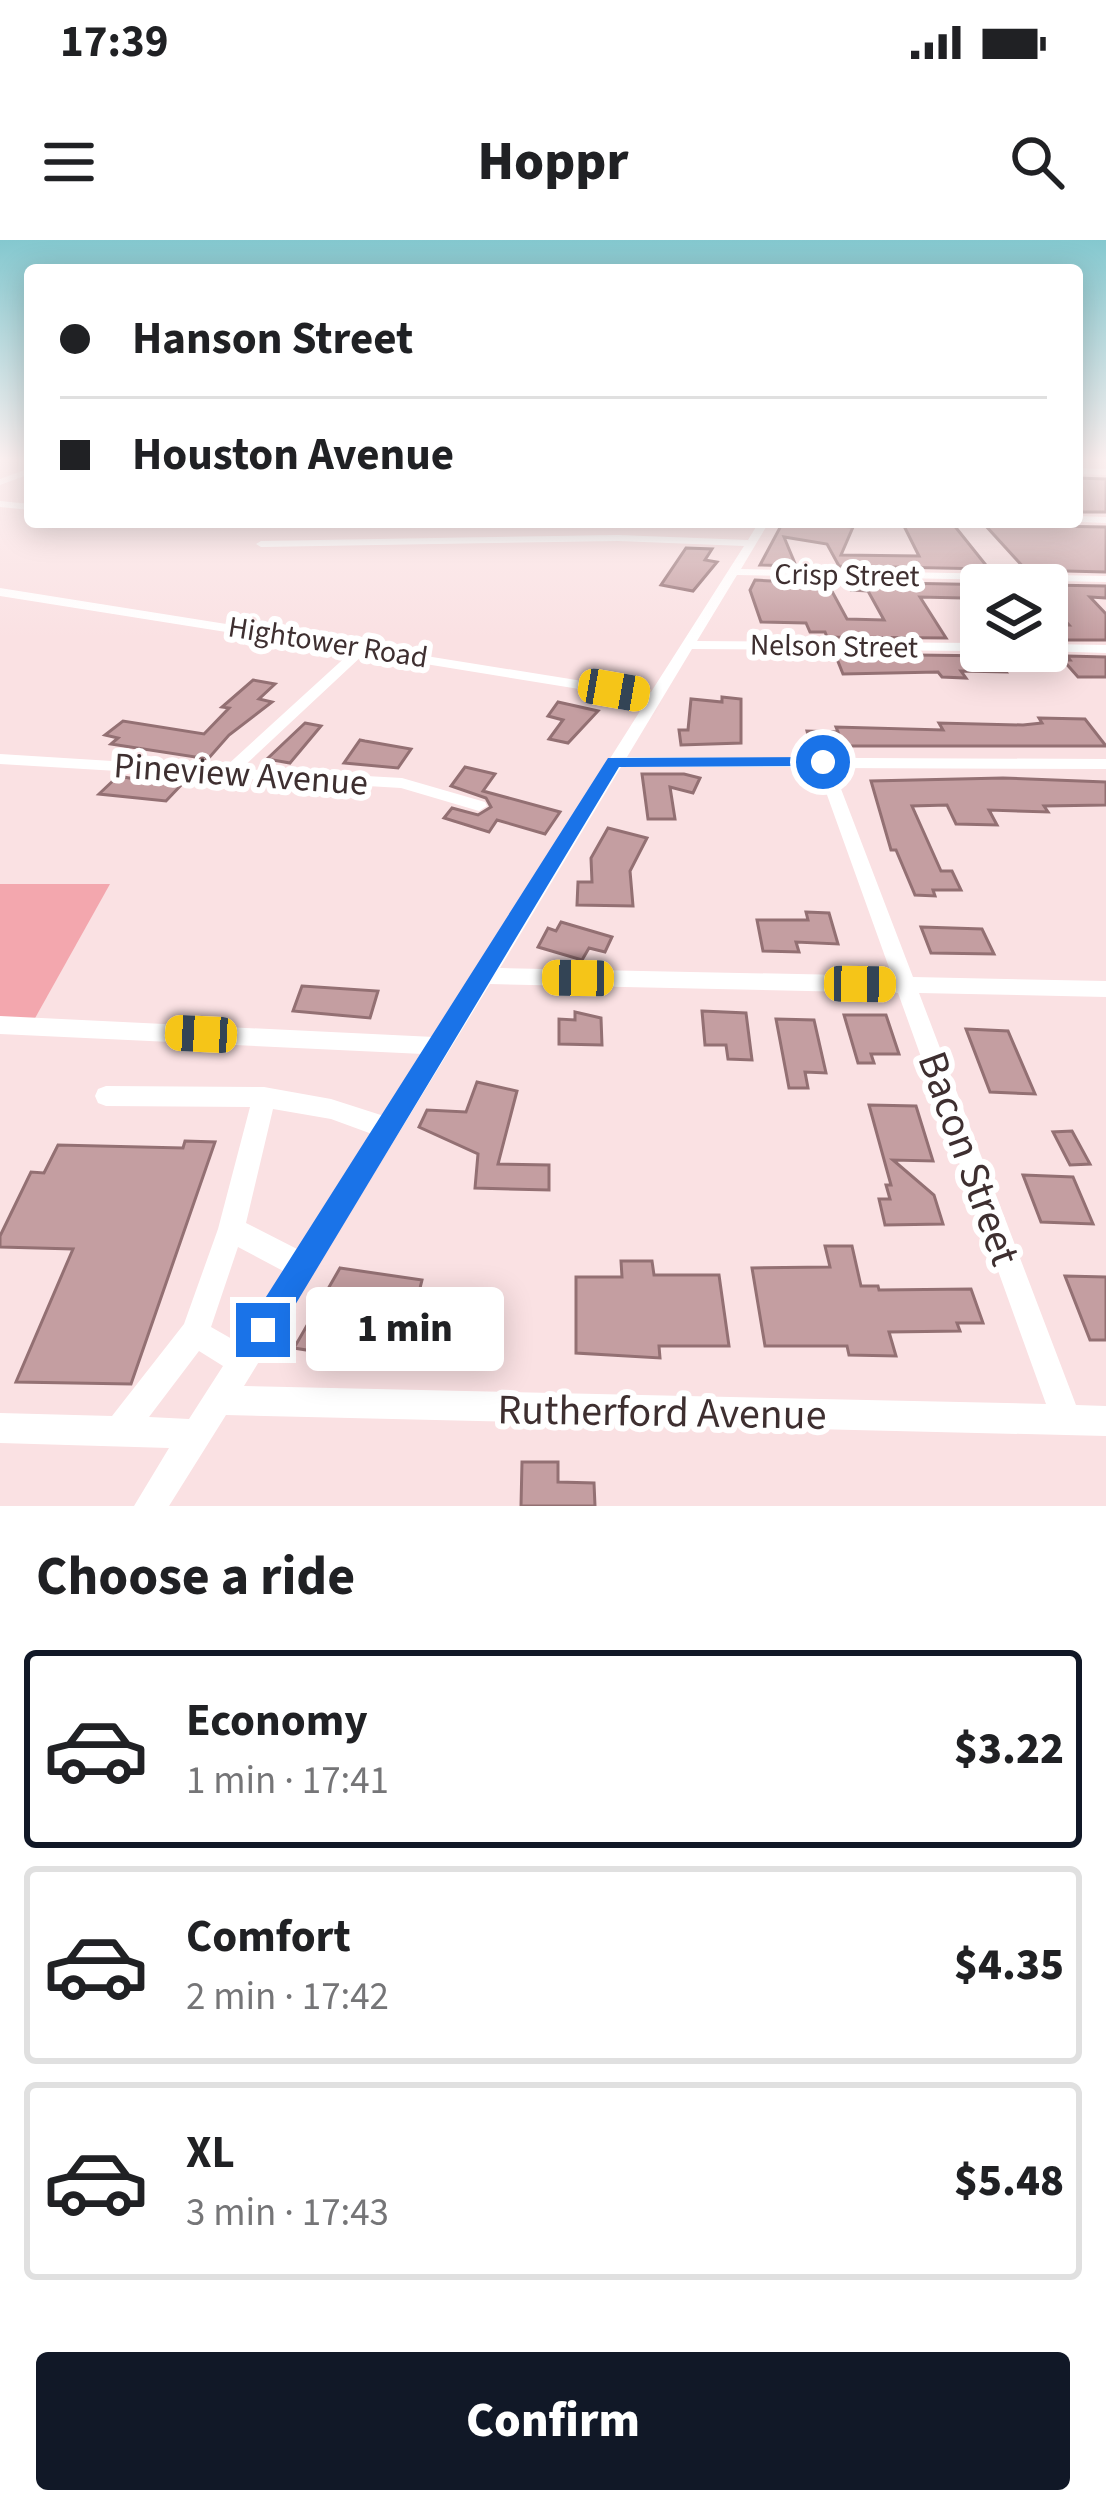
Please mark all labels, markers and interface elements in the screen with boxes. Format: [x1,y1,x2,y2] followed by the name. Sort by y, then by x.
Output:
[60,10,169,74] text: 17:39
[478,124,628,201] text: Hoppr
[36,129,102,195] icon: menu
[1004,129,1070,195] icon: search
[132,307,413,371] text: Hanson Street
[132,423,454,487] text: Houston Avenue
[774,553,920,598] street label: Crisp Street
[960,564,1068,672] map controls
[960,564,1068,672] button: layers
[225,606,431,679] street label: Hightower Road
[749,624,919,669] street label: Nelson Street
[575,666,653,714] car
[796,735,850,789] route start
[112,740,370,809] street label: Pineview Avenue
[542,959,614,997] car
[824,965,896,1003] car
[164,1014,238,1054] car
[902,1043,1035,1274] street label: Bacon Street
[305,1288,503,1372] callout: 1 min
[357,1301,453,1357] text: 1 min
[236,1303,290,1357] route end
[497,1380,827,1446] street label: Rutherford Avenue
[36,1539,355,1616] text: Choose a ride
[186,1689,368,1753] text: Economy
[42,1695,150,1803] icon: car
[954,1717,1064,1781] text: $3.22
[186,1753,389,1809] text: 1 min · 17:41
[186,1905,351,1969] text: Comfort
[42,1911,150,2019] icon: car
[954,1933,1064,1997] text: $4.35
[186,1969,389,2025] text: 2 min · 17:42
[186,2121,235,2185] text: XL
[42,2127,150,2235] icon: car
[954,2149,1064,2213] text: $5.48
[186,2185,389,2241] text: 3 min · 17:43
[36,2352,1070,2490] button: Confirm

